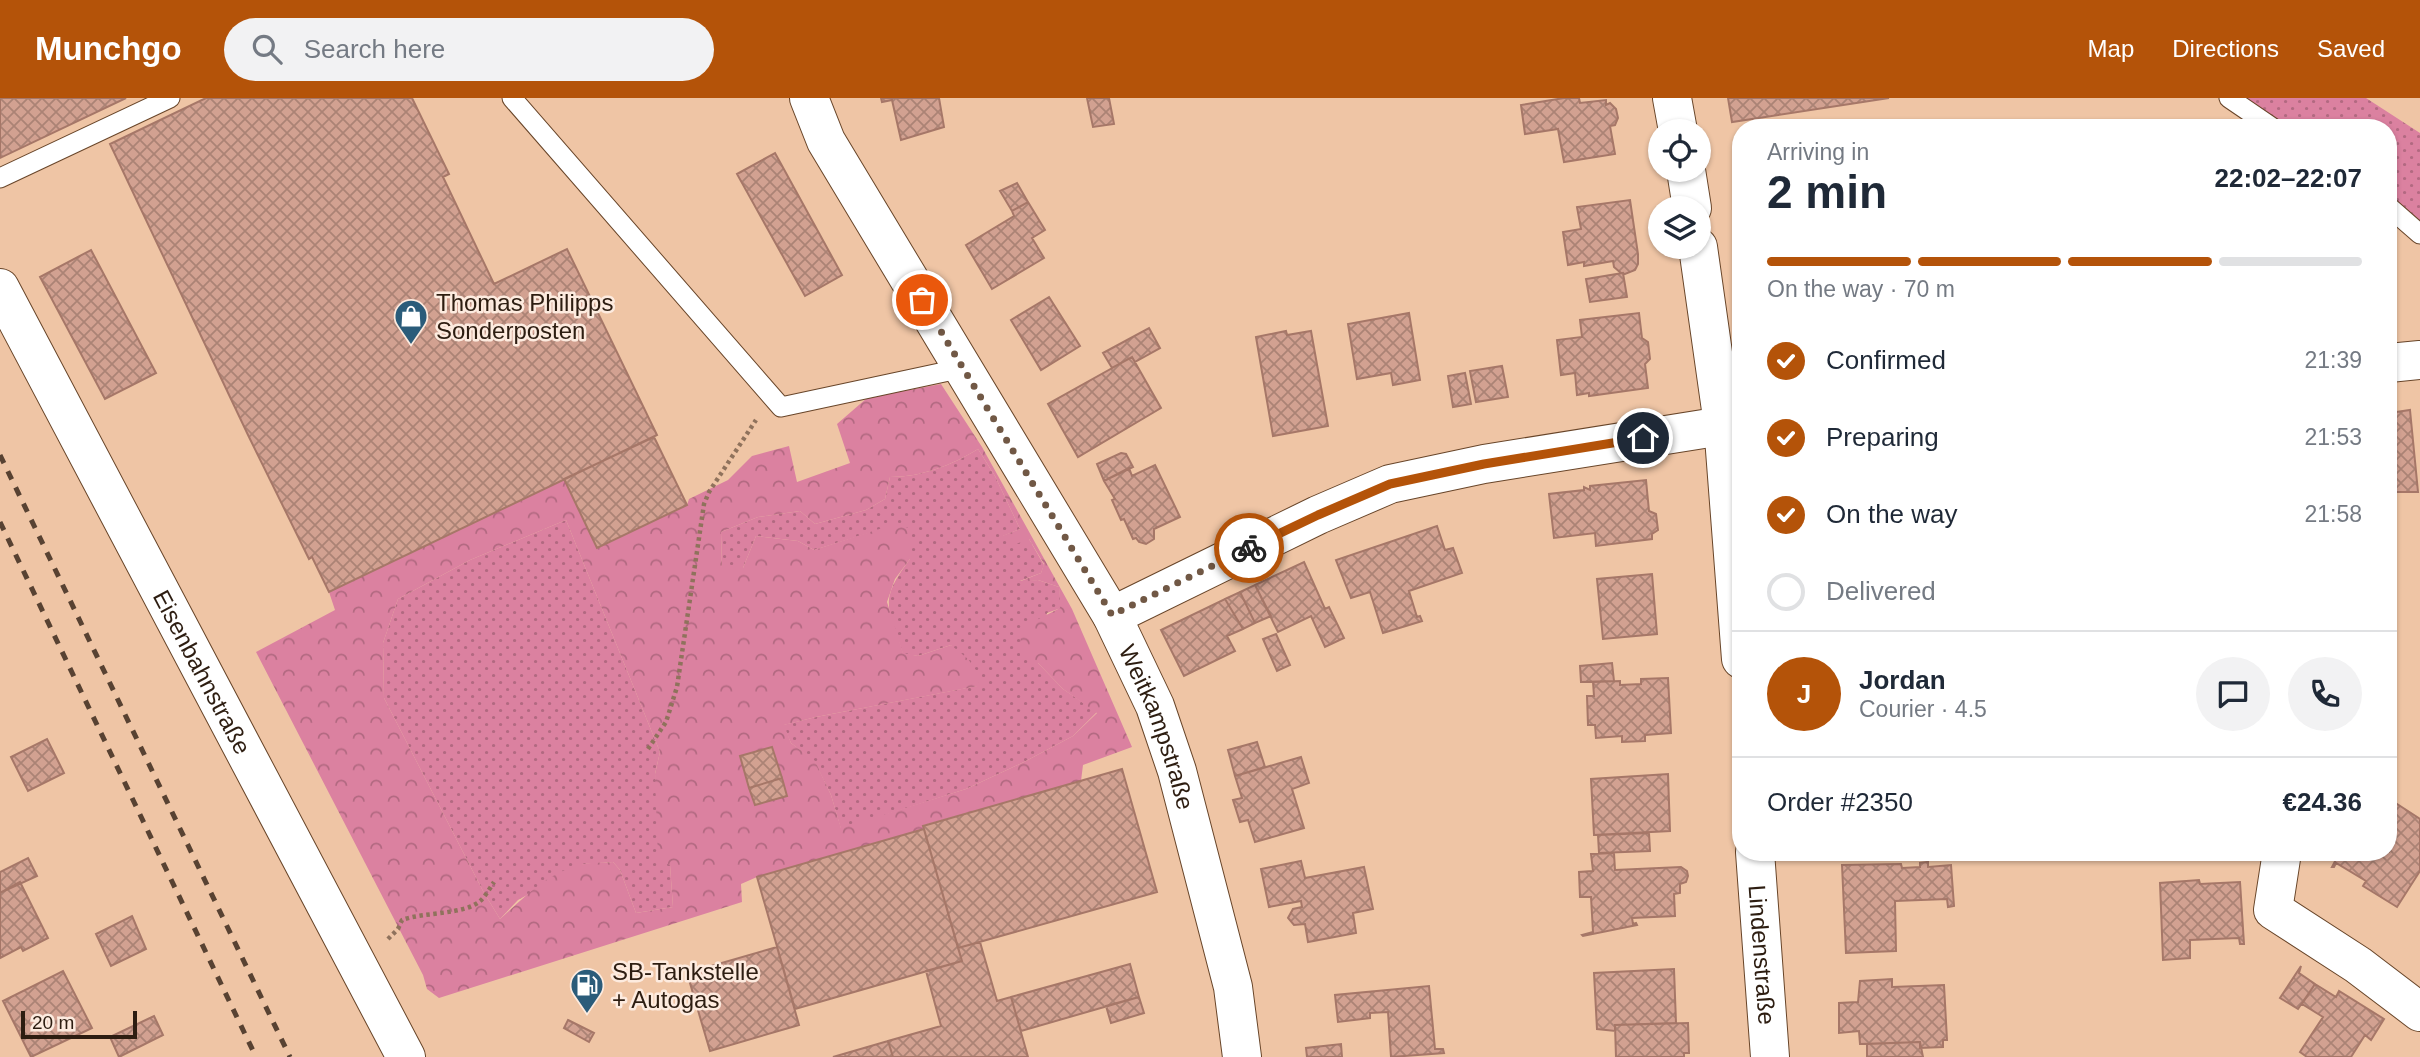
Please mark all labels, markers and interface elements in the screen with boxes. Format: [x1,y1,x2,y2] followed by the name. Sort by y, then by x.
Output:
[224,18,714,81] search box
[35,30,182,67] text: Munchgo
[248,30,286,68] icon: search
[304,34,445,64] text: Search here
[2088,35,2134,62] text: Map
[2172,35,2279,62] text: Directions
[2317,35,2385,62] text: Saved
[1648,119,1711,259] map controls
[1648,119,1711,182] button: locate
[1767,139,1869,165] text: Arriving in
[2215,163,2362,193] text: 22:02–22:07
[1767,166,1887,218] text: 2 min
[1648,196,1711,259] button: layers
[892,270,952,330] pin
[1767,276,1955,302] text: On the way · 70 m
[903,281,941,319] icon: bag
[436,289,613,344] place label: Thomas Philipps Sonderposten
[392,297,430,346] shop icon: Thomas Philipps Sonderposten
[1767,342,1805,380] icon: check
[1826,345,1946,375] text: Confirmed
[2304,347,2362,373] text: 21:39
[1613,408,1673,468] pin
[1624,419,1662,457] icon: home
[1767,419,1805,457] icon: check
[1826,422,1939,452] text: Preparing
[2304,424,2362,450] text: 21:53
[1767,496,1805,534] icon: check
[1826,499,1958,529] text: On the way
[2304,501,2362,527] text: 21:58
[1214,513,1284,583] courier
[1230,529,1268,567] icon: bike
[1826,576,1936,606] text: Delivered
[148,585,257,758] street label: Eisenbahnstraße
[1114,640,1200,812] street label: Weitkampstraße
[2196,657,2270,731] button: chat
[2288,657,2362,731] button: phone
[1859,665,1946,695] text: Jordan
[1797,679,1811,709] text: J
[1859,696,1987,722] text: Courier · 4.5
[1767,787,1913,817] text: Order #2350
[2282,787,2362,817] text: €24.36
[1744,884,1781,1026] street label: Lindenstraße
[612,958,759,1013] place label: SB-Tankstelle + Autogas
[568,966,606,1015] fuel station icon: SB-Tankstelle + Autogas
[21,1008,136,1040] scale bar
[32,1012,74,1033] text: 20 m

